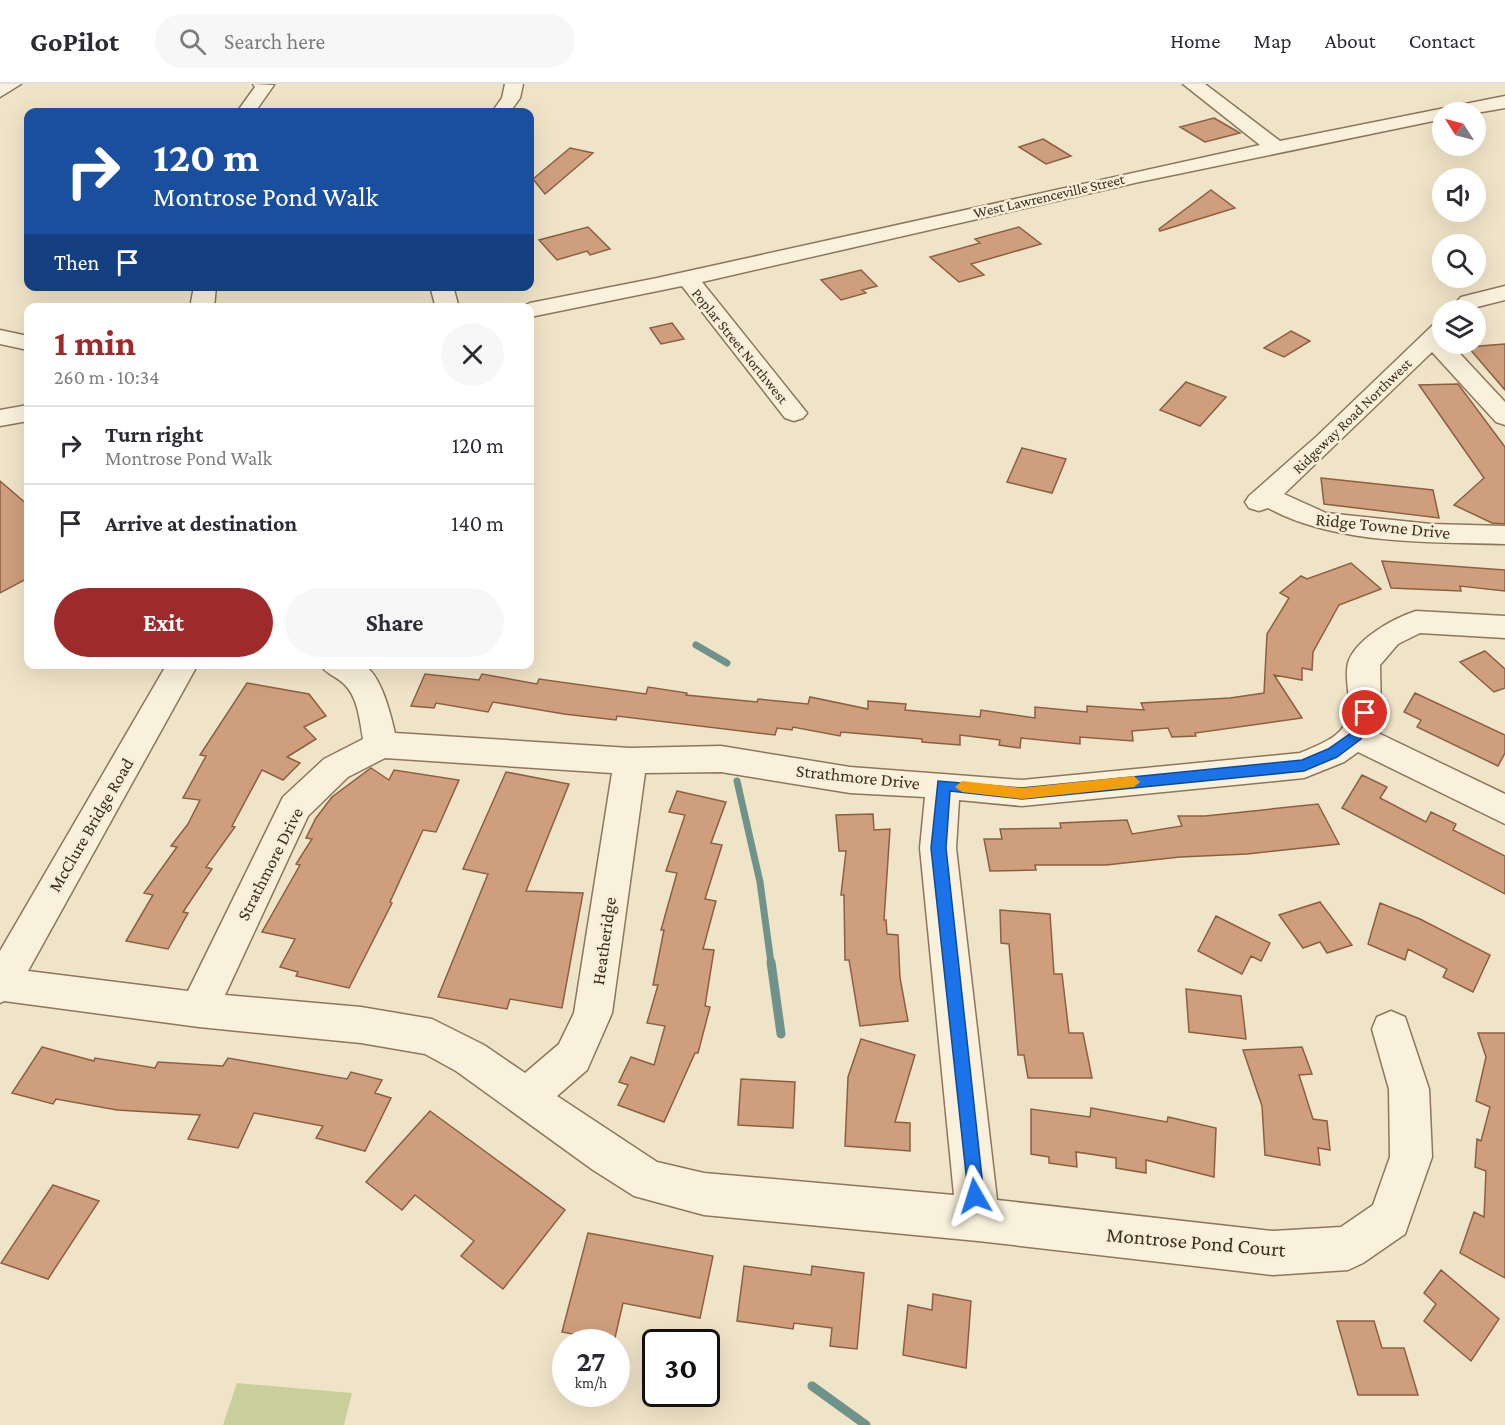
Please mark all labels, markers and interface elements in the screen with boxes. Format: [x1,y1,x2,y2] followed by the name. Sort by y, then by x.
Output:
[155,14,575,68] search box
[176,25,209,58] icon: search
[30,26,119,57] text: GoPilot
[224,29,325,54] text: Search here
[1170,29,1220,53] text: Home
[1253,29,1292,53] text: Map
[1325,29,1376,53] text: About
[1409,29,1475,53] text: Contact
[1432,102,1486,156] north arrow
[1432,102,1486,354] map controls
[54,132,132,210] icon: right
[153,133,259,180] text: 120 m
[1432,168,1486,222] button: sound
[972,171,1127,221] street label: West Lawrenceville Street
[153,182,378,212] text: Montrose Pond Walk
[1432,234,1486,288] button: search
[111,246,144,279] icon: arrive
[54,250,99,275] text: Then
[688,285,792,408] street label: Poplar Street Northwest
[1432,300,1486,354] button: layers
[54,323,136,363] text: 1 min
[441,323,504,386] button: close
[1289,354,1416,478] street label: Ridgeway Road Northwest
[54,366,159,388] text: 260 m · 10:34
[105,422,203,447] text: Turn right
[54,429,87,462] icon: right
[452,433,504,458] text: 120 m
[105,447,272,469] text: Montrose Pond Walk
[54,507,87,540] icon: arrive
[1315,509,1451,543] street label: Ridge Towne Drive
[105,511,297,536] text: Arrive at destination
[451,511,504,536] text: 140 m
[54,588,273,657] button: Exit
[285,588,504,657] button: Share
[1339,687,1390,738] pin
[1348,696,1381,729] icon: arrive
[44,754,138,896] street label: McClure Bridge Road
[795,761,921,793] street label: Strathmore Drive
[233,804,307,924] street label: Strathmore Drive
[588,896,620,986] street label: Heatheridge
[943,1164,1007,1228] position arrow
[1105,1222,1288,1262] street label: Montrose Pond Court
[642,1329,720,1407] speed limit sign: 30
[576,1344,606,1377] text: 27
[575,1375,607,1391] text: km/h

